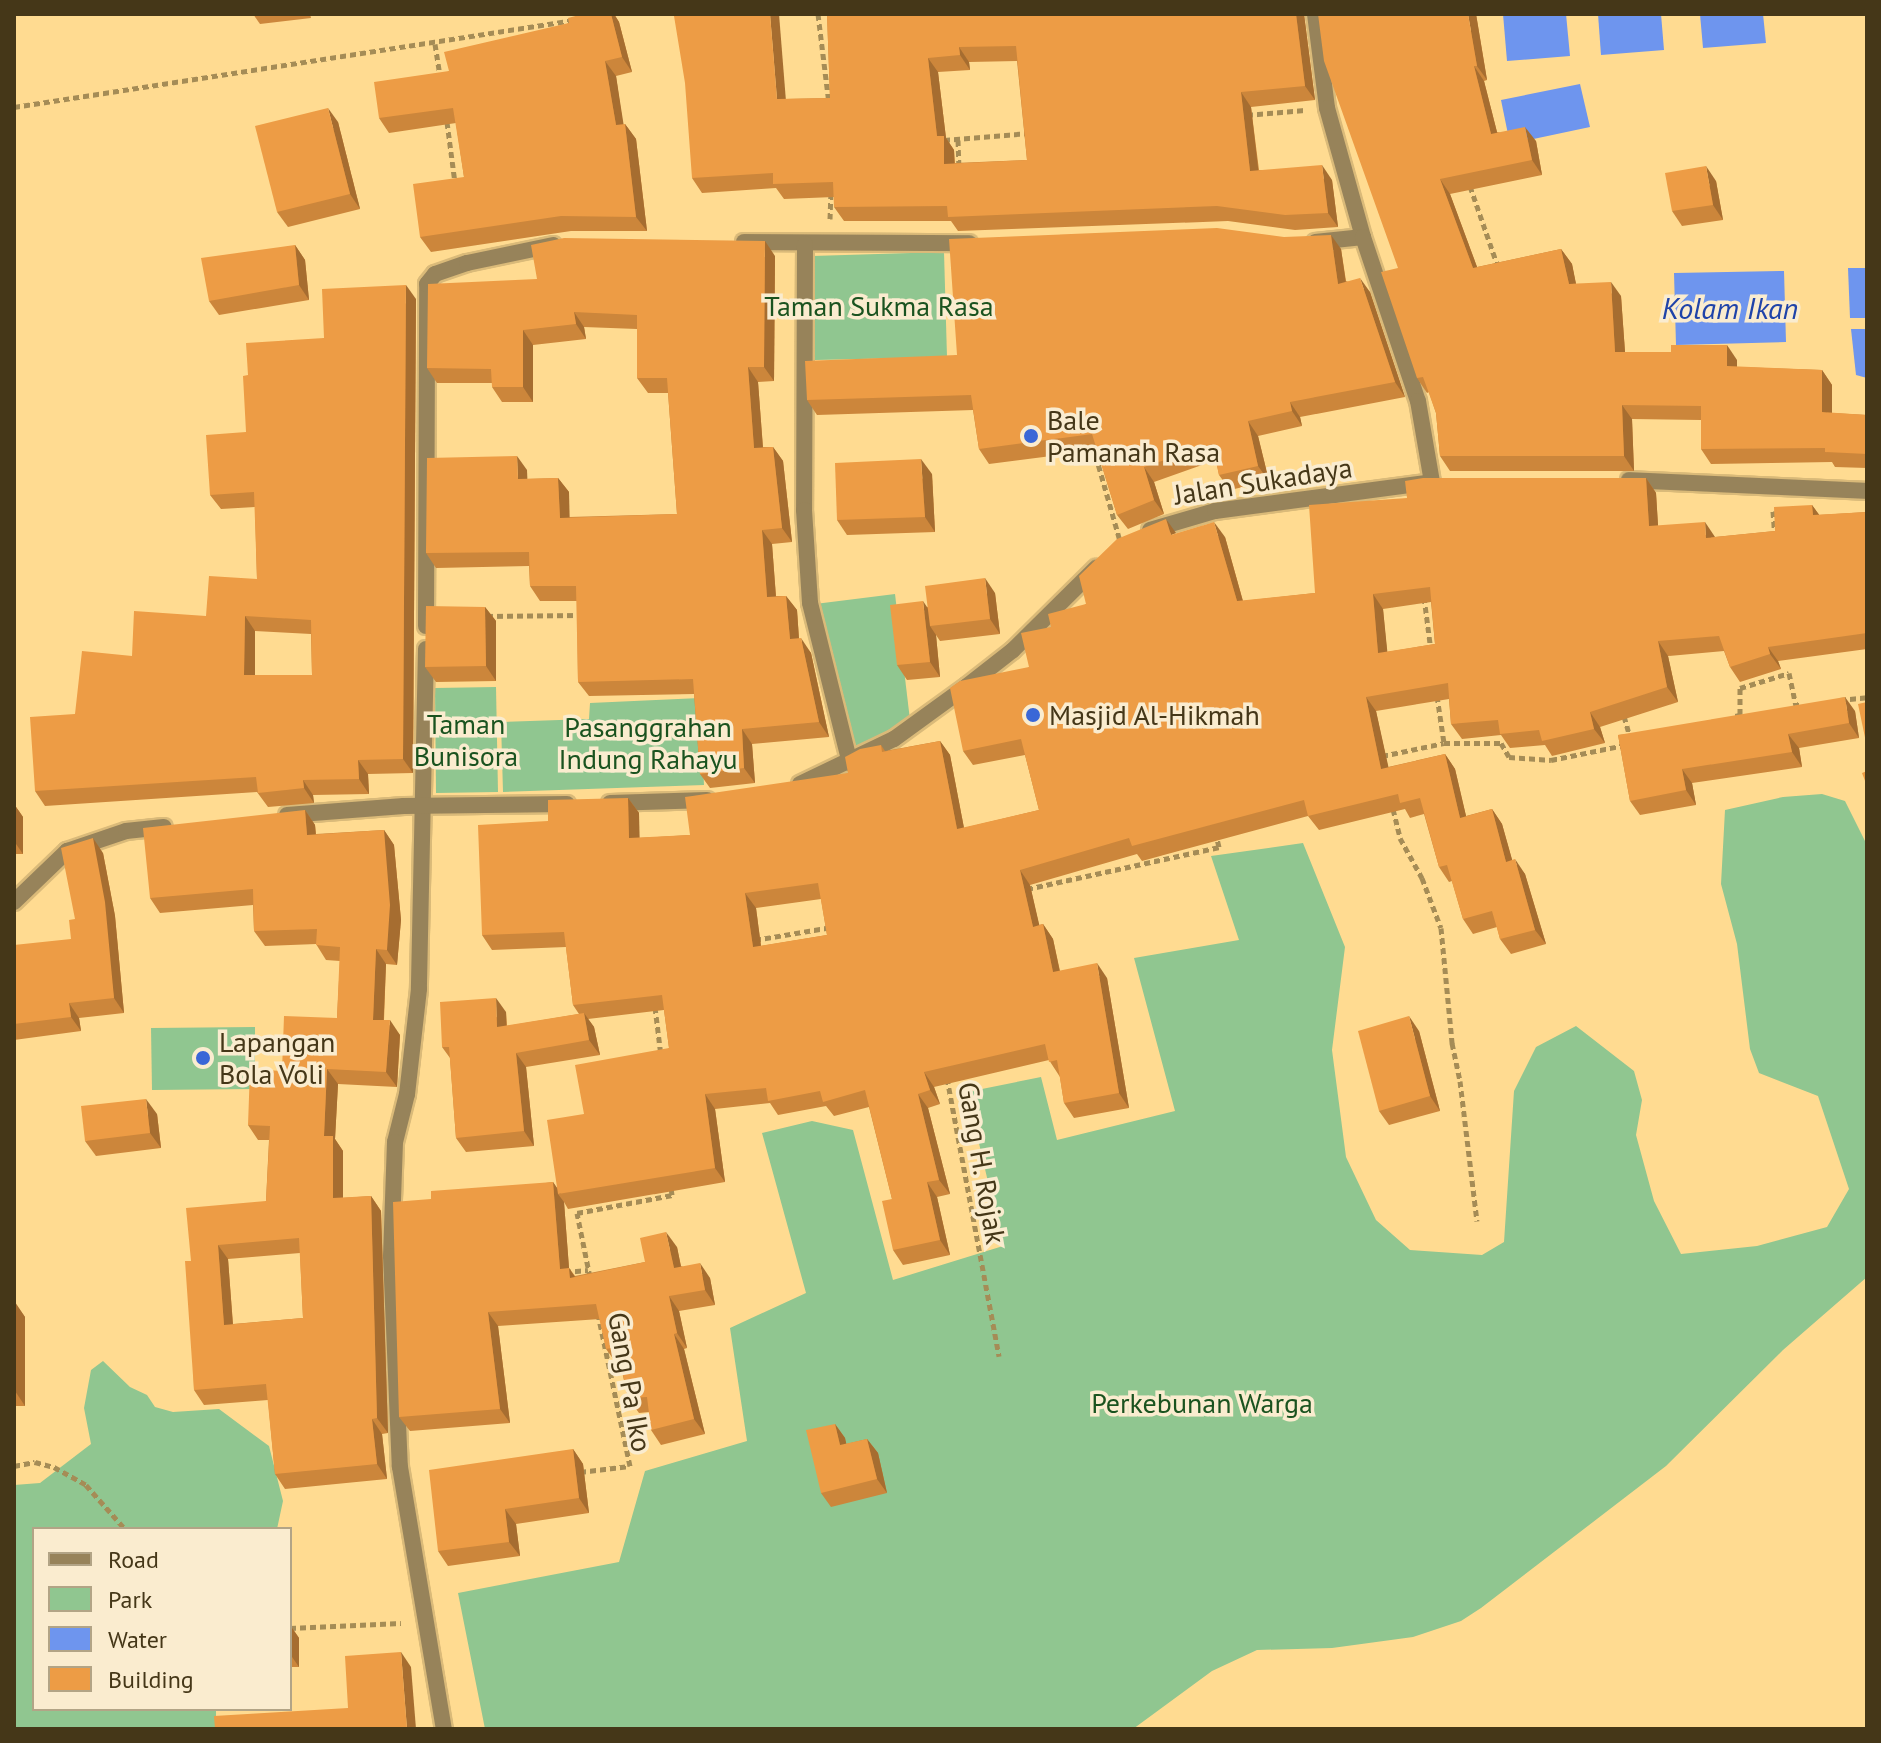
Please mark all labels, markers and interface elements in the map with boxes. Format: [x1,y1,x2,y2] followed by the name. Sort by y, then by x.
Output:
[764,289,994,323] park label: Taman Sukma Rasa
[1662,290,1798,326] water label: Kolam Ikan
[1047,403,1220,469] place label: Bale Pamanah Rasa
[1022,427,1040,445] marker: Bale Pamanah Rasa
[1171,450,1355,512] street label: Jalan Sukadaya
[1049,698,1261,732] place label: Masjid Al-Hikmah
[1024,706,1042,724] marker: Masjid Al-Hikmah
[414,707,518,773] park label: Taman Bunisora
[558,710,738,776] park label: Pasanggrahan Indung Rahayu
[219,1025,335,1091] place label: Lapangan Bola Voli
[194,1049,212,1067] marker: Lapangan Bola Voli
[951,1078,1013,1248] street label: Gang H. Rojak
[601,1310,659,1454] street label: Gang Pa Iko
[1091,1386,1313,1420] park label: Perkebunan Warga
[32,1527,292,1711] legend
[108,1544,159,1575] text: Road
[108,1584,152,1615] text: Park
[108,1624,167,1655] text: Water
[108,1664,194,1695] text: Building

